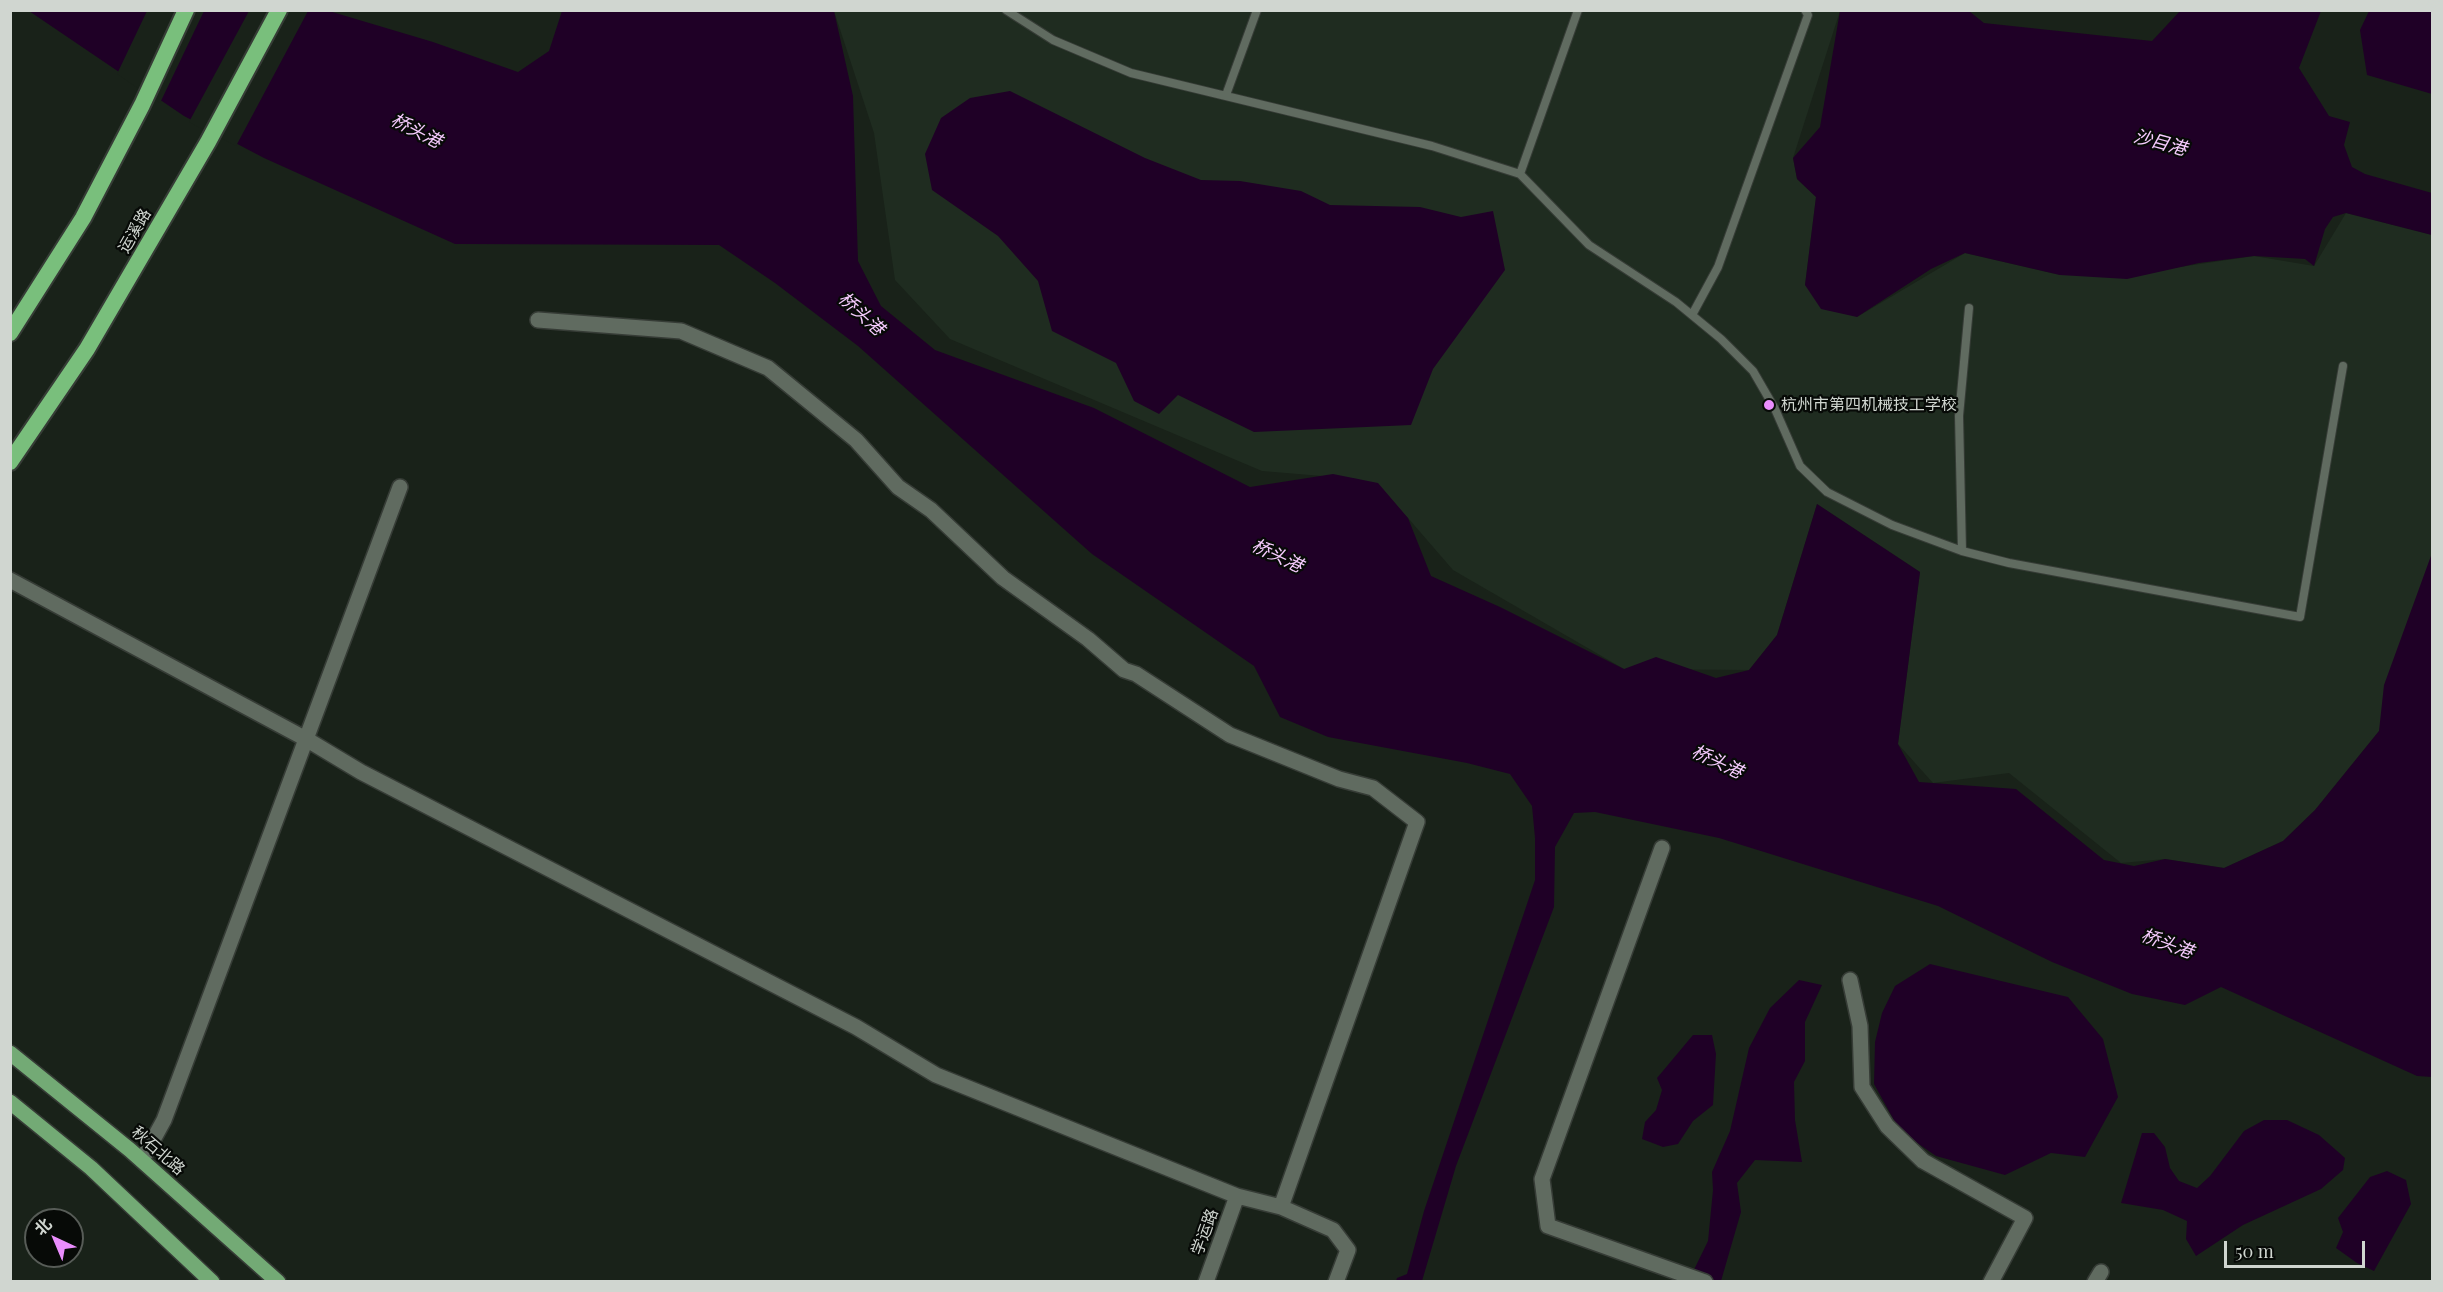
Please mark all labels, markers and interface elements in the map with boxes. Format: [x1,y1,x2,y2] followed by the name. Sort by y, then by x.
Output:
[387,109,445,153] water label: 桥头港
[2131,126,2189,160] water label: 沙目港
[115,205,155,257] street label: 运溪路
[834,288,888,340] water label: 桥头港
[1781,395,1957,415] place label: 杭州市第四机械技工学校
[1762,398,1776,412] marker: 杭州市第四机械技工学校
[1248,535,1306,577] water label: 桥头港
[1688,741,1746,783] water label: 桥头港
[2138,925,2196,963] water label: 桥头港
[128,1123,188,1179] street label: 秋石北路
[1188,1206,1222,1258] street label: 学运路
[24,1208,84,1268] north arrow
[29,1213,56,1239] text: 北
[2227,1229,2368,1267] scale bar
[2235,1239,2274,1263] text: 50 m

